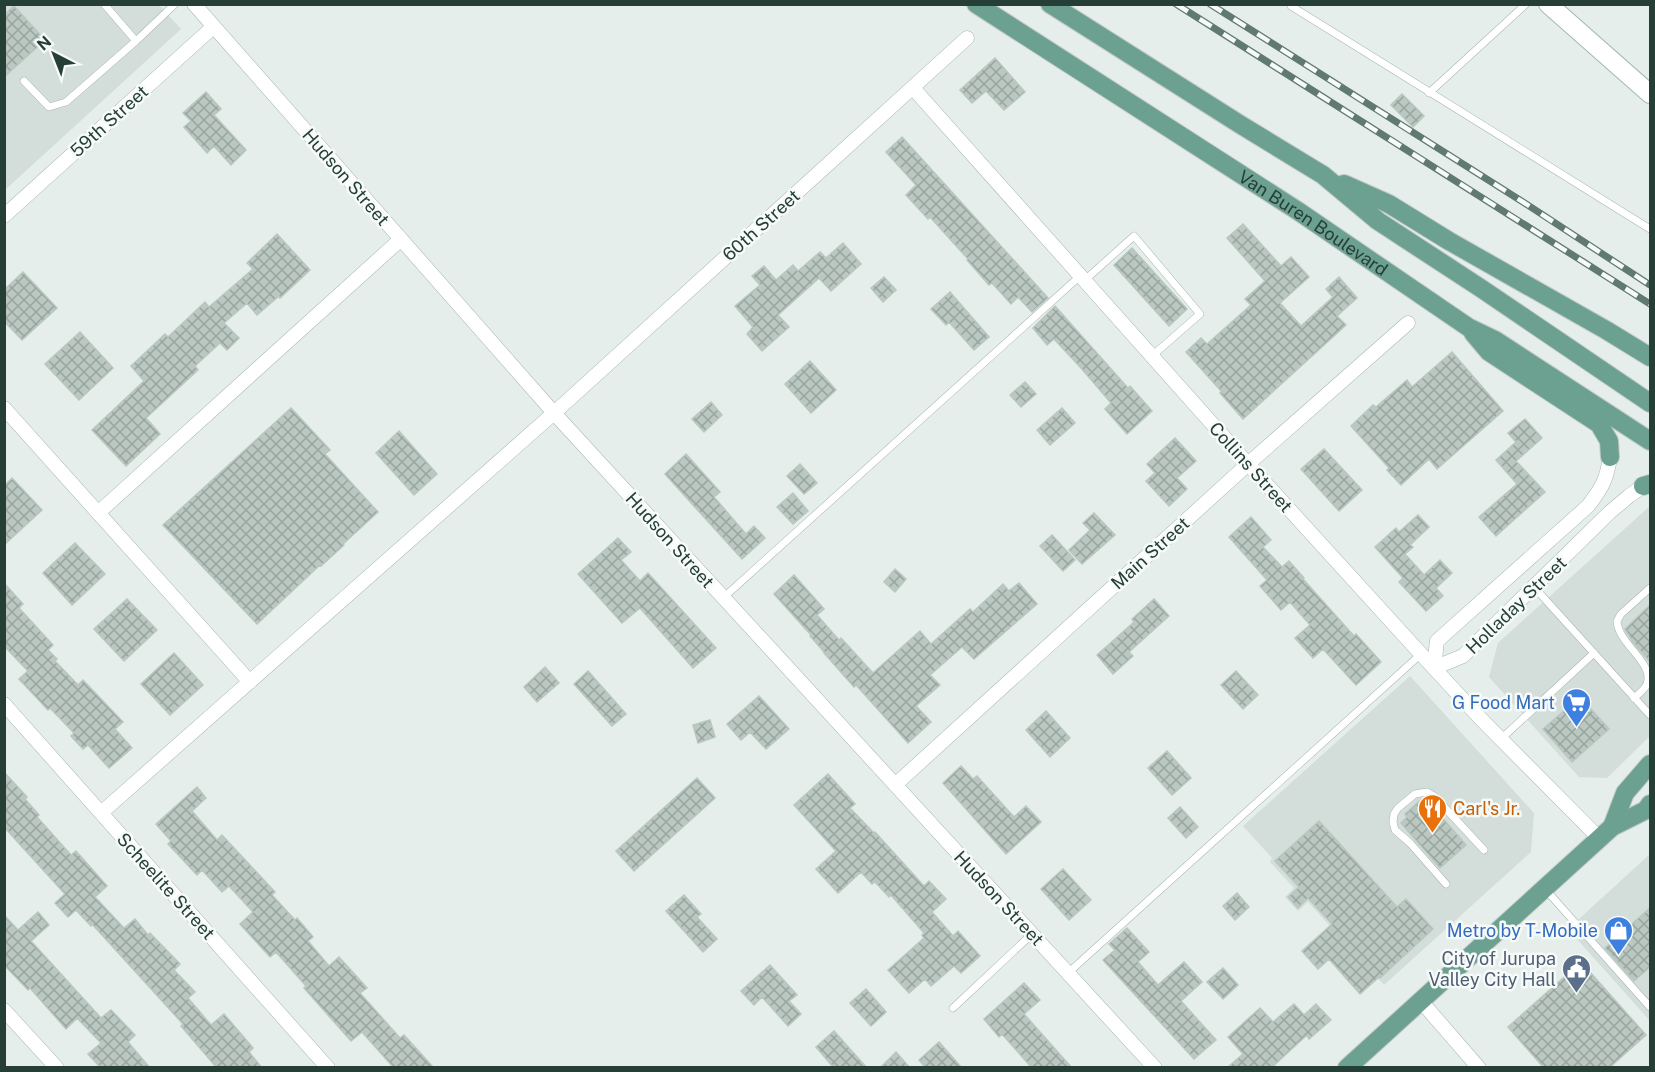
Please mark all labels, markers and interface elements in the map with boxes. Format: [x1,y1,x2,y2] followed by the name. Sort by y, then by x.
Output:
[24,24,84,84] north arrow
[33,32,55,54] text: N
[66,81,152,161] street label: 59th Street
[298,124,394,230] street label: Hudson Street
[1235,165,1392,280] street label: Van Buren Boulevard
[718,185,804,265] street label: 60th Street
[1205,418,1297,516] street label: Collins Street
[622,488,718,592] street label: Hudson Street
[1107,512,1193,594] street label: Main Street
[1461,552,1571,658] street label: Holladay Street
[1560,686,1592,728] supermarket icon: G Food Mart
[1452,692,1555,713] place label: G Food Mart
[1416,792,1448,834] restaurant icon: Carl's Jr.
[1453,798,1520,819] place label: Carl's Jr.
[113,828,219,944] street label: Scheelite Street
[950,846,1048,950] street label: Hudson Street
[1603,914,1635,956] shop icon: Metro by T-Mobile
[1447,920,1598,941] place label: Metro by T-Mobile
[1428,948,1556,990] place label: City of Jurupa Valley City Hall
[1561,952,1593,994] public building icon: City of Jurupa Valley City Hall

